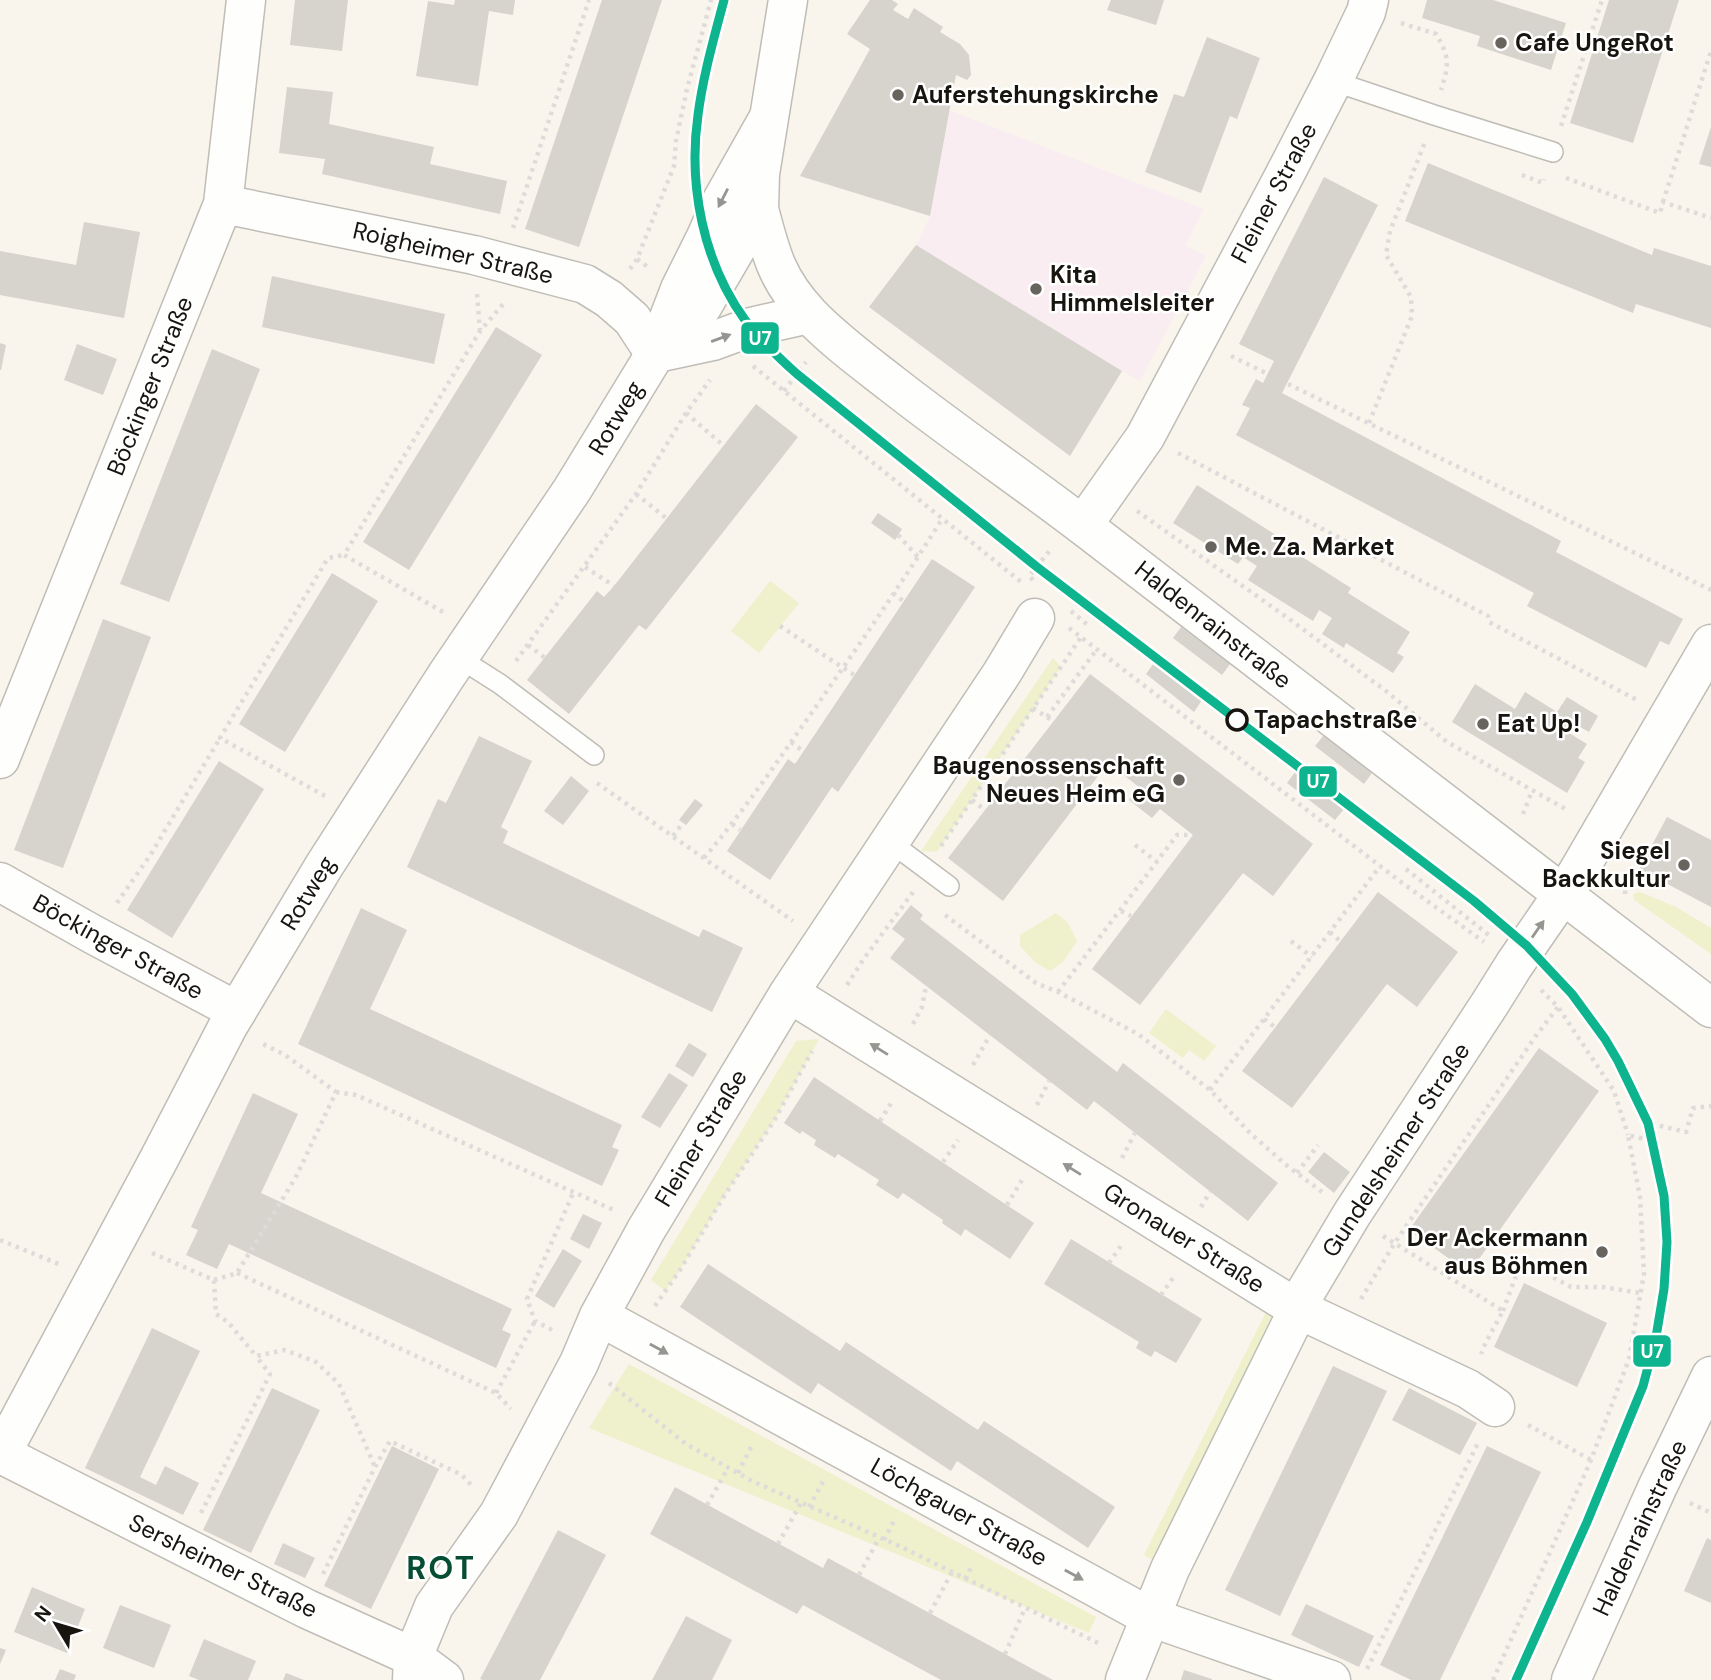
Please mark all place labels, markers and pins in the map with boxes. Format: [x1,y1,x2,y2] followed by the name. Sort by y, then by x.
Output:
[1515,27,1674,58] place label: Cafe UngeRot
[1493,35,1509,51] marker: Cafe UngeRot
[912,79,1159,110] place label: Auferstehungskirche
[890,87,906,103] marker: Auferstehungskirche
[1050,259,1214,318] place label: Kita Himmelsleiter
[1028,281,1044,297] marker: Kita Himmelsleiter
[1225,531,1395,562] place label: Me. Za. Market
[1203,539,1219,555] marker: Me. Za. Market
[1254,704,1418,735] place label: Tapachstraße
[1497,708,1581,739] place label: Eat Up!
[1226,709,1248,731] marker: Tapachstraße
[1475,716,1491,732] marker: Eat Up!
[933,750,1165,809] place label: Baugenossenschaft Neues Heim eG
[1171,772,1187,788] marker: Baugenossenschaft Neues Heim eG
[1542,835,1670,894] place label: Siegel Backkultur
[1676,857,1692,873] marker: Siegel Backkultur
[1407,1222,1588,1281] place label: Der Ackermann aus Böhmen
[1594,1244,1610,1260] marker: Der Ackermann aus Böhmen

